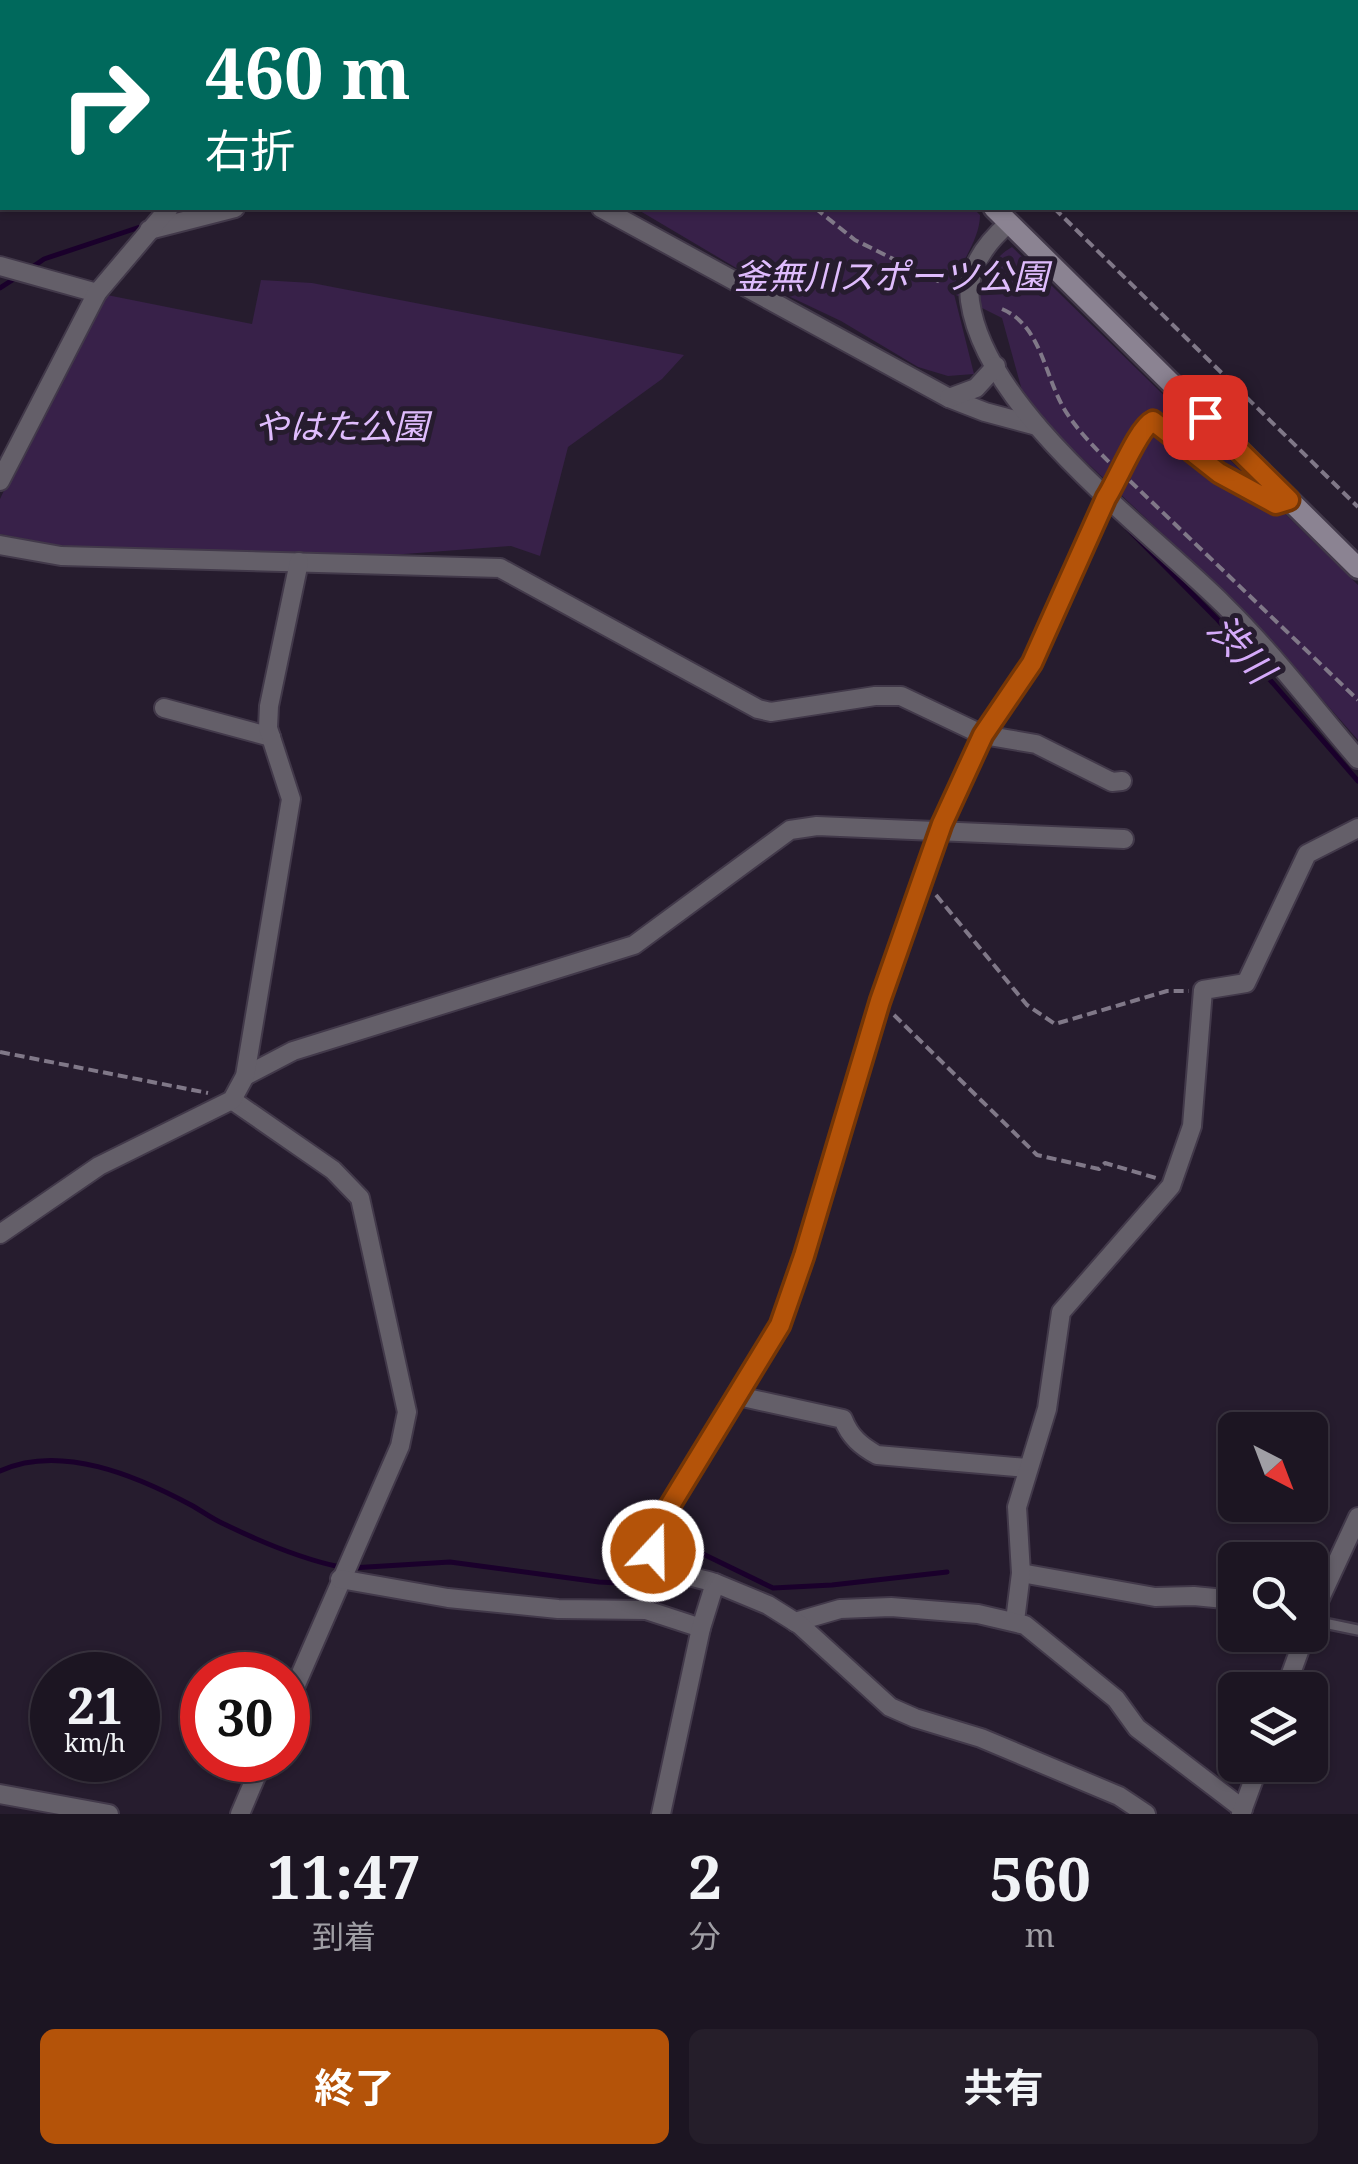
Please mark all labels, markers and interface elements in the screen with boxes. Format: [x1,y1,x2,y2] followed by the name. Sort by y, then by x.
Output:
[205,24,411,120] text: 460 m
[40,40,170,170] icon: right
[205,119,295,180] text: 右折
[734,252,1053,299] park label: 釜無川スポーツ公園
[1163,375,1248,460] pin
[1178,390,1233,445] icon: arrive
[254,402,433,449] park label: やはた公園
[1197,602,1289,697] water label: 渋川
[1218,1412,1328,1522] north arrow
[1218,1412,1328,1782] map controls
[601,1499,705,1603] position arrow
[1218,1542,1328,1652] button: search
[180,1652,310,1782] speed limit sign: 30
[67,1671,123,1739] text: 21
[1218,1672,1328,1782] button: layers
[64,1725,126,1759] text: km/h
[267,1835,421,1917] text: 11:47
[688,1835,722,1917] text: 2
[989,1837,1091,1919] text: 560
[1025,1913,1055,1956] text: m
[312,1914,376,1957] text: 到着
[689,1914,721,1957] text: 分
[40,2029,669,2144] button: 終了
[689,2029,1318,2144] button: 共有

